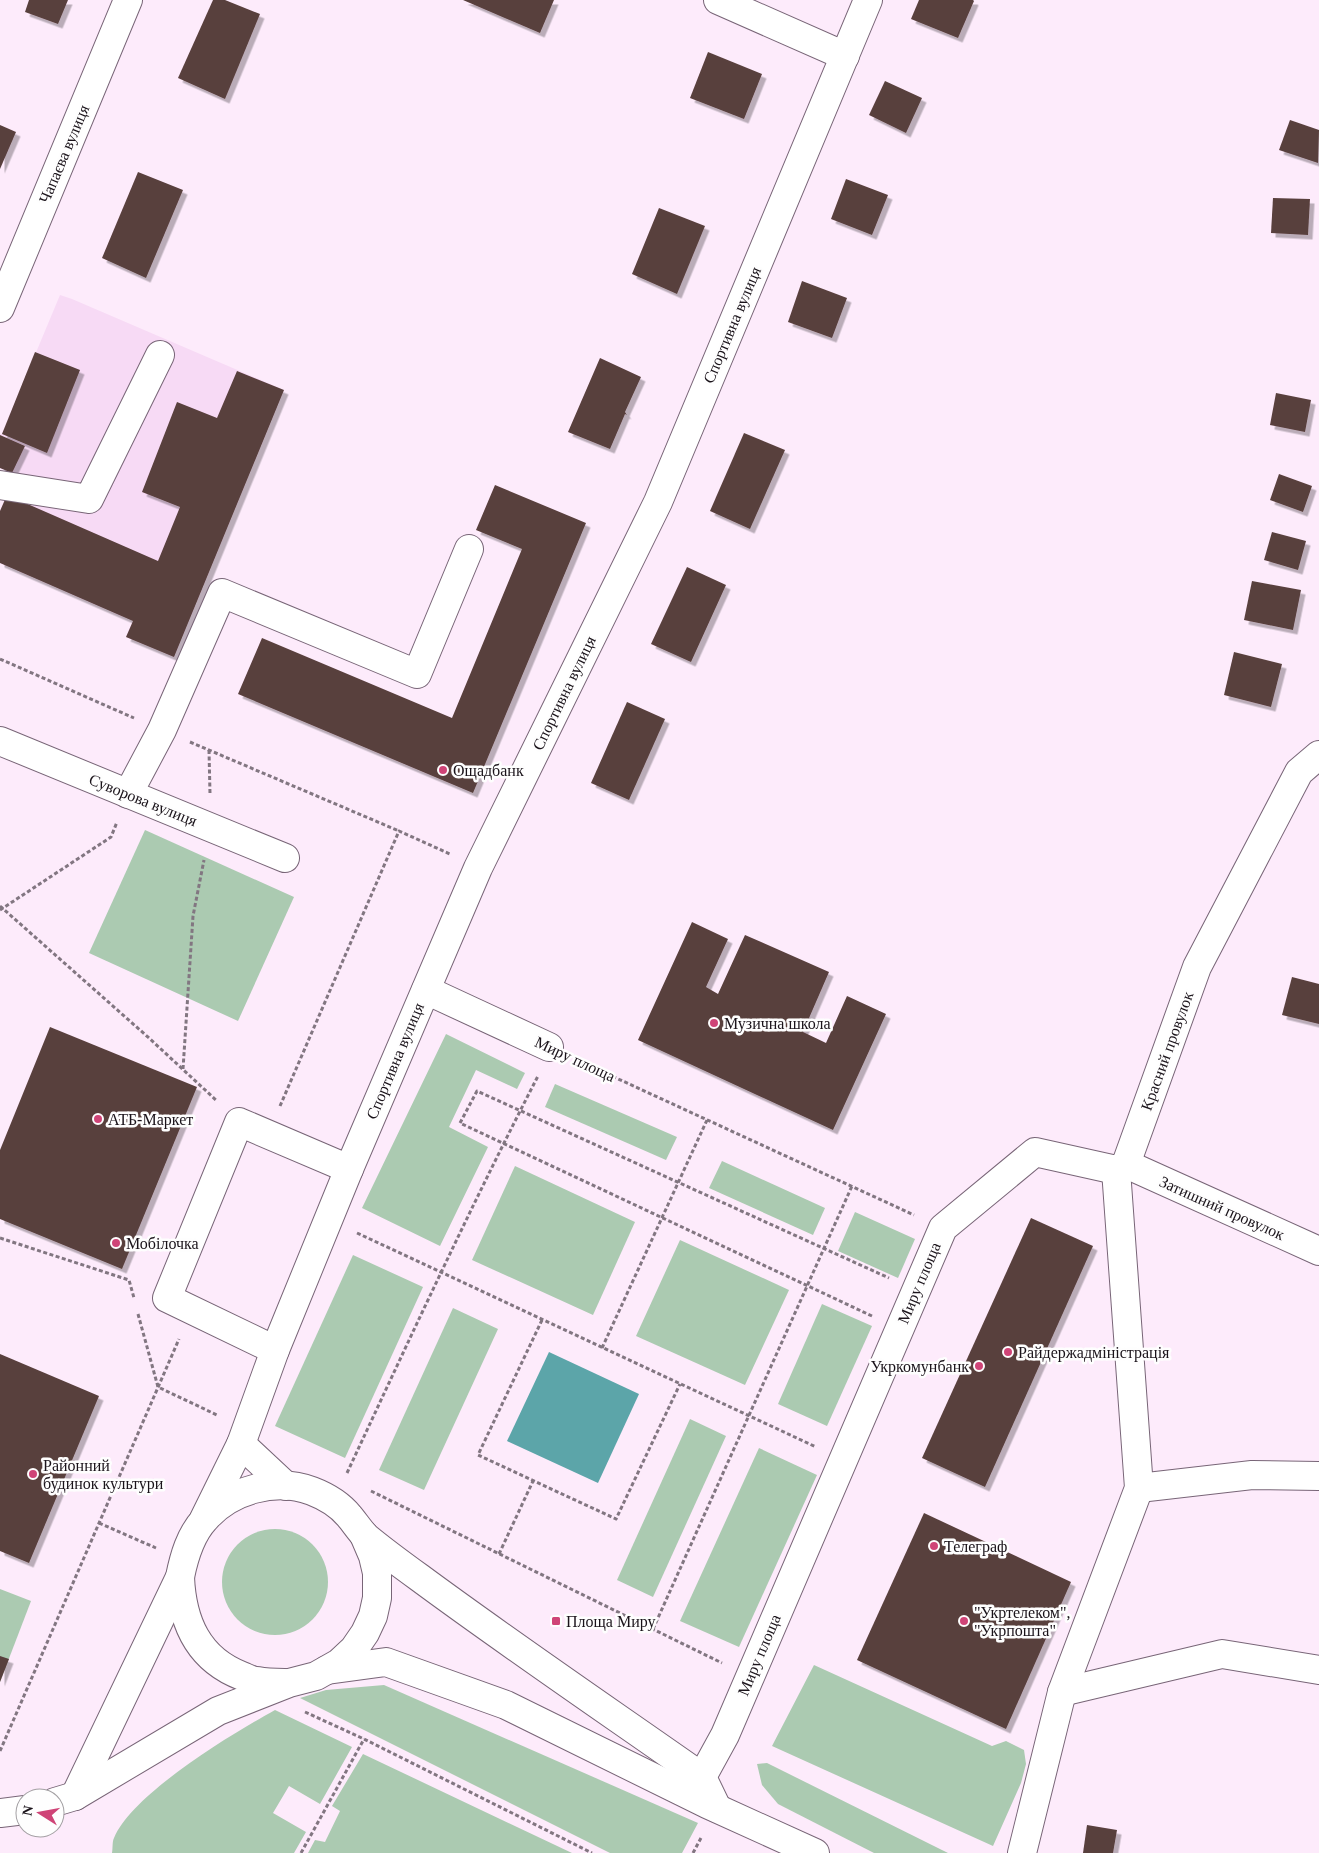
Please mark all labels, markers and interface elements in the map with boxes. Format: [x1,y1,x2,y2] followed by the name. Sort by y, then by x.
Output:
[36,102,94,206] street label: Чапаєва вулиця
[700,264,765,386] street label: Спортивна вулиця
[529,633,600,753] street label: Спортивна вулиця
[453,762,524,780] place label: Ощадбанк
[437,764,449,776] marker: Ощадбанк
[86,771,200,831] street label: Суворова вулиця
[1138,989,1197,1113] street label: Красний провулок
[363,1000,428,1122] street label: Спортивна вулиця
[724,1015,831,1033] place label: Музична школа
[708,1017,720,1029] marker: Музична школа
[532,1033,618,1086] street label: Миру площа
[108,1111,193,1129] place label: АТБ-Маркет
[92,1113,104,1125] marker: АТБ-Маркет
[1157,1173,1287,1244] street label: Затишний провулок
[126,1235,199,1252] place label: Мобілочка
[110,1237,122,1249] marker: Мобілочка
[894,1240,945,1327] street label: Миру площа
[1018,1344,1170,1362] place label: Райдержадміністрація
[1002,1346,1014,1358] marker: Райдержадміністрація
[870,1358,969,1376] place label: Укркомунбанк
[973,1360,985,1372] marker: Укркомунбанк
[43,1457,164,1493] place label: Районний будинок культури
[27,1468,39,1480] marker: Районний будинок культури
[944,1538,1007,1556] place label: Телеграф
[928,1540,940,1552] marker: Телеграф
[974,1604,1071,1640] place label: "Укртелеком", "Укрпошта"
[734,1612,785,1699] street label: Миру площа
[566,1613,656,1631] place label: Площа Миру
[550,1615,562,1627] marker: Площа Миру
[958,1615,970,1627] marker: "Укртелеком", "Укрпошта"
[15,1788,65,1838] north arrow
[19,1804,36,1817] text: N

